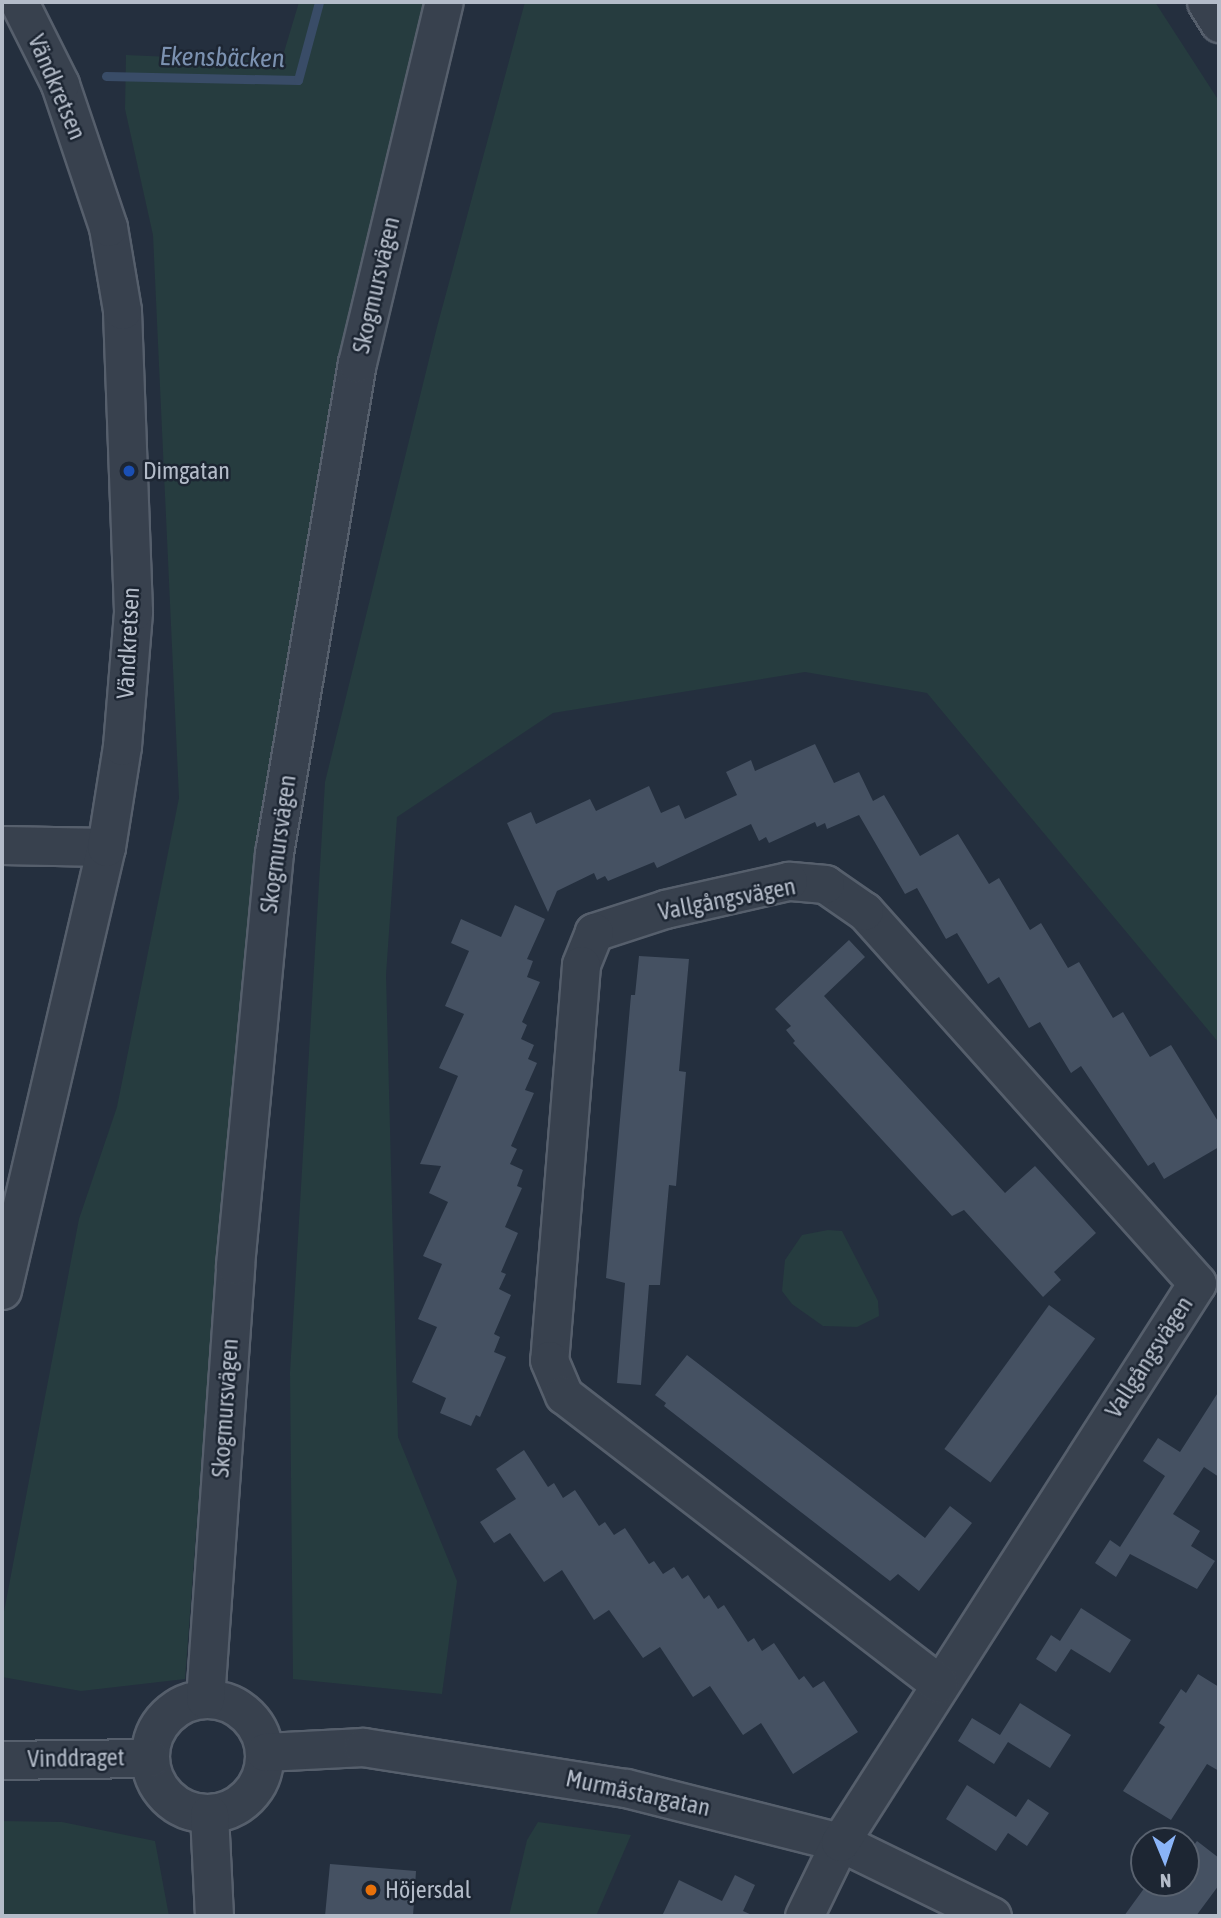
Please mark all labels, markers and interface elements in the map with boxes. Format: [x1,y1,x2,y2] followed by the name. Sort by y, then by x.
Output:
[22,30,92,144] street label: Vändkretsen
[159,41,285,75] water label: Ekensbäcken
[346,214,406,356] street label: Skogmursvägen
[143,457,230,485] place label: Dimgatan
[121,463,137,479] marker: Dimgatan
[111,586,145,700] street label: Vändkretsen
[254,773,302,915] street label: Skogmursvägen
[656,872,798,926] street label: Vallgångsvägen
[1099,1291,1199,1423] street label: Vallgångsvägen
[206,1337,244,1479] street label: Skogmursvägen
[27,1743,125,1773] street label: Vinddraget
[563,1764,713,1822] street label: Murmästargatan
[1130,1827,1200,1897] north arrow
[1160,1870,1172,1892] text: N
[385,1876,471,1904] place label: Höjersdal
[363,1882,379,1898] marker: Höjersdal

